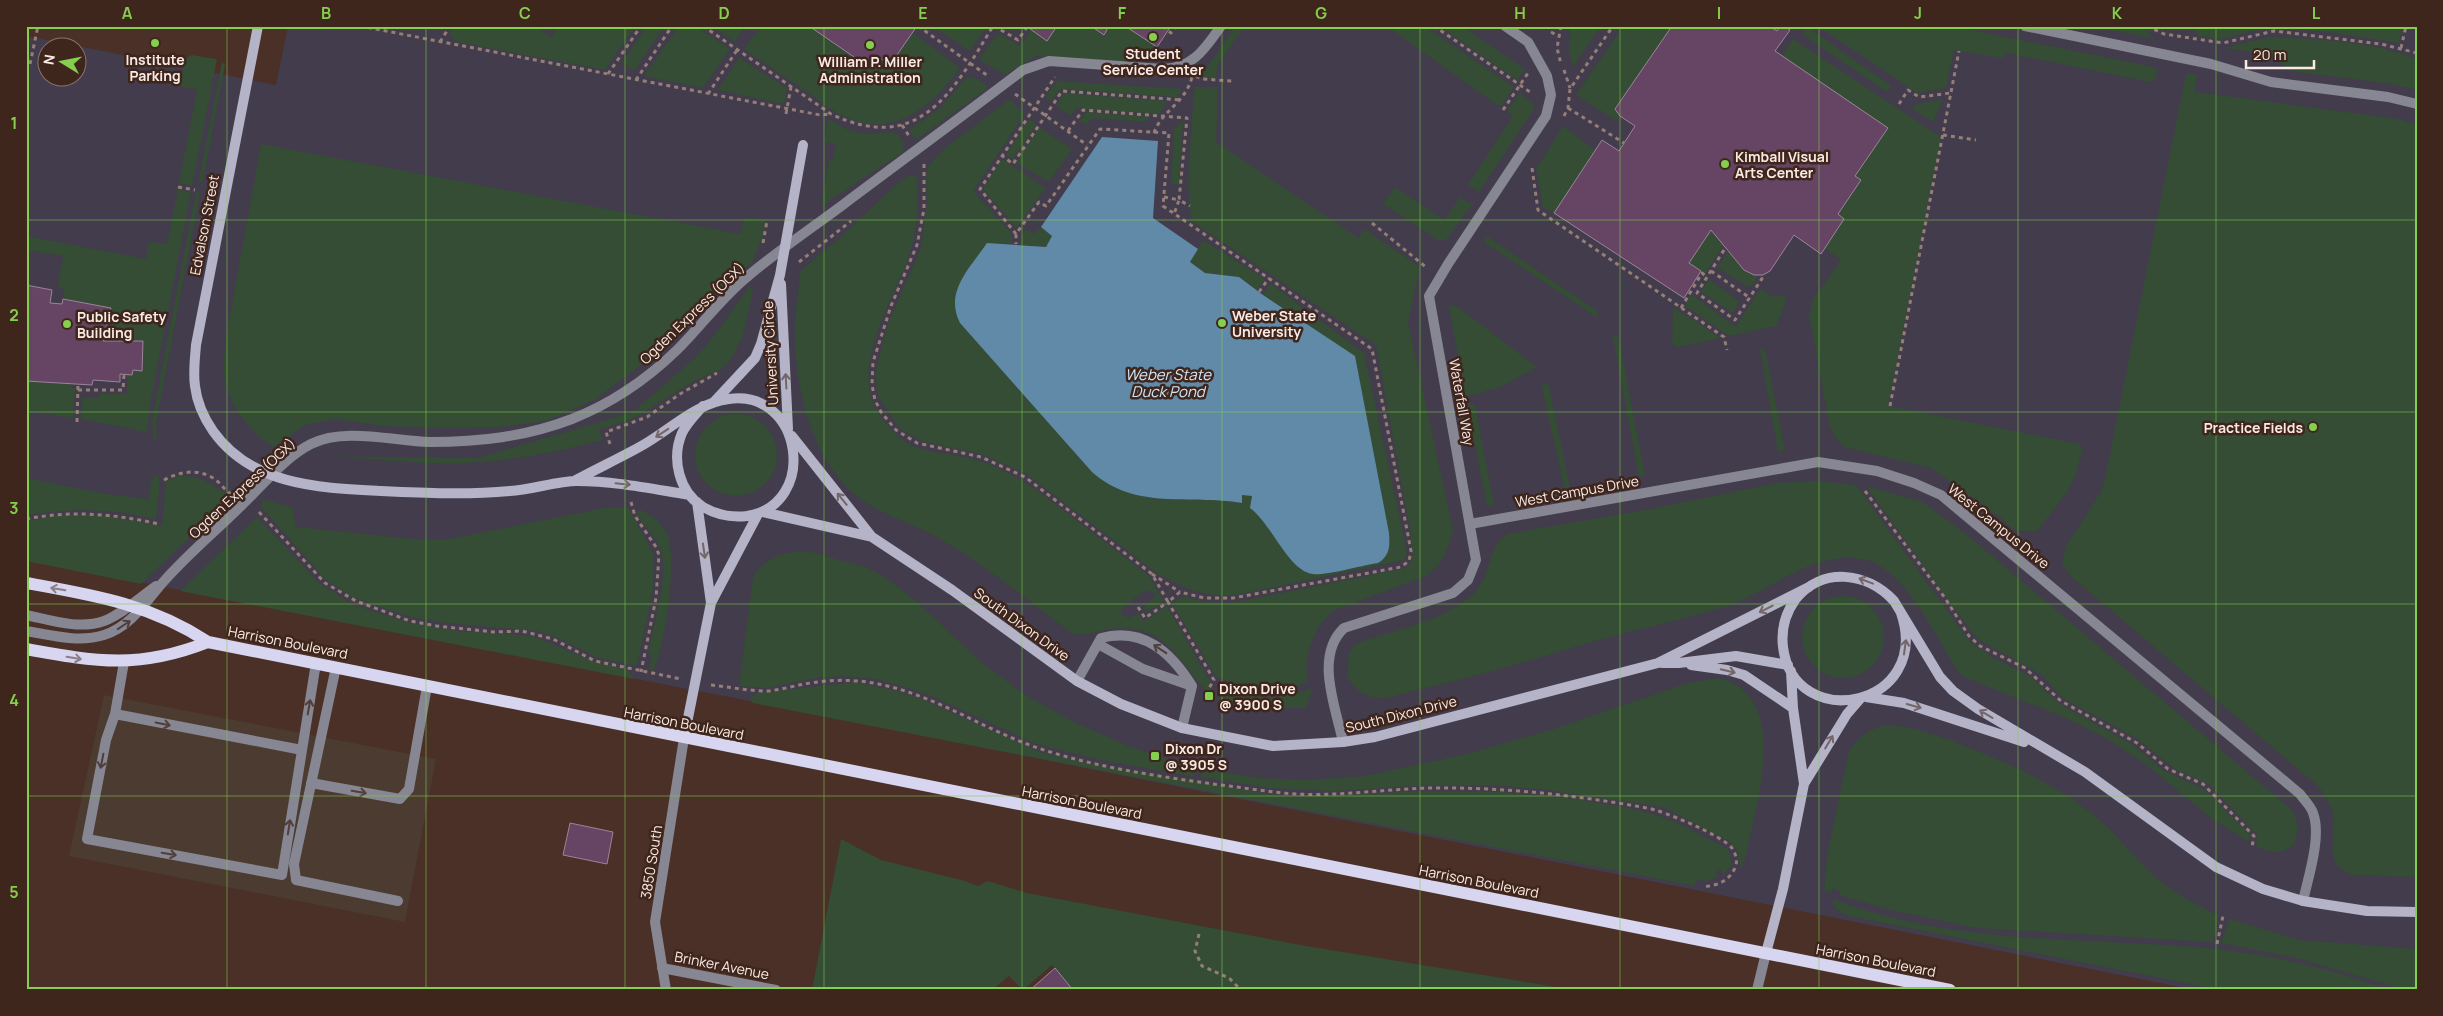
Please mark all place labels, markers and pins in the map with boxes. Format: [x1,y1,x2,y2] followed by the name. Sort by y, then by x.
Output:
[1147,31,1159,43] marker: Student Service Center
[149,37,161,49] marker: Institute Parking
[864,39,876,51] marker: William P. Miller Administration
[1103,44,1204,79] place label: Student Service Center
[125,50,185,85] place label: Institute Parking
[818,52,922,87] place label: William P. Miller Administration
[1735,147,1829,182] place label: Kimball Visual Arts Center
[1719,158,1731,170] marker: Kimball Visual Arts Center
[1232,306,1316,341] place label: Weber State University
[77,307,167,342] place label: Public Safety Building
[1216,317,1228,329] marker: Weber State University
[61,318,73,330] marker: Public Safety Building
[2204,418,2303,437] place label: Practice Fields
[2307,421,2319,433] marker: Practice Fields
[1219,679,1296,714] place label: Dixon Drive @ 3900 S
[1203,690,1215,702] marker: Dixon Drive @ 3900 S
[1165,739,1227,774] place label: Dixon Dr @ 3905 S
[1149,750,1161,762] marker: Dixon Dr @ 3905 S

